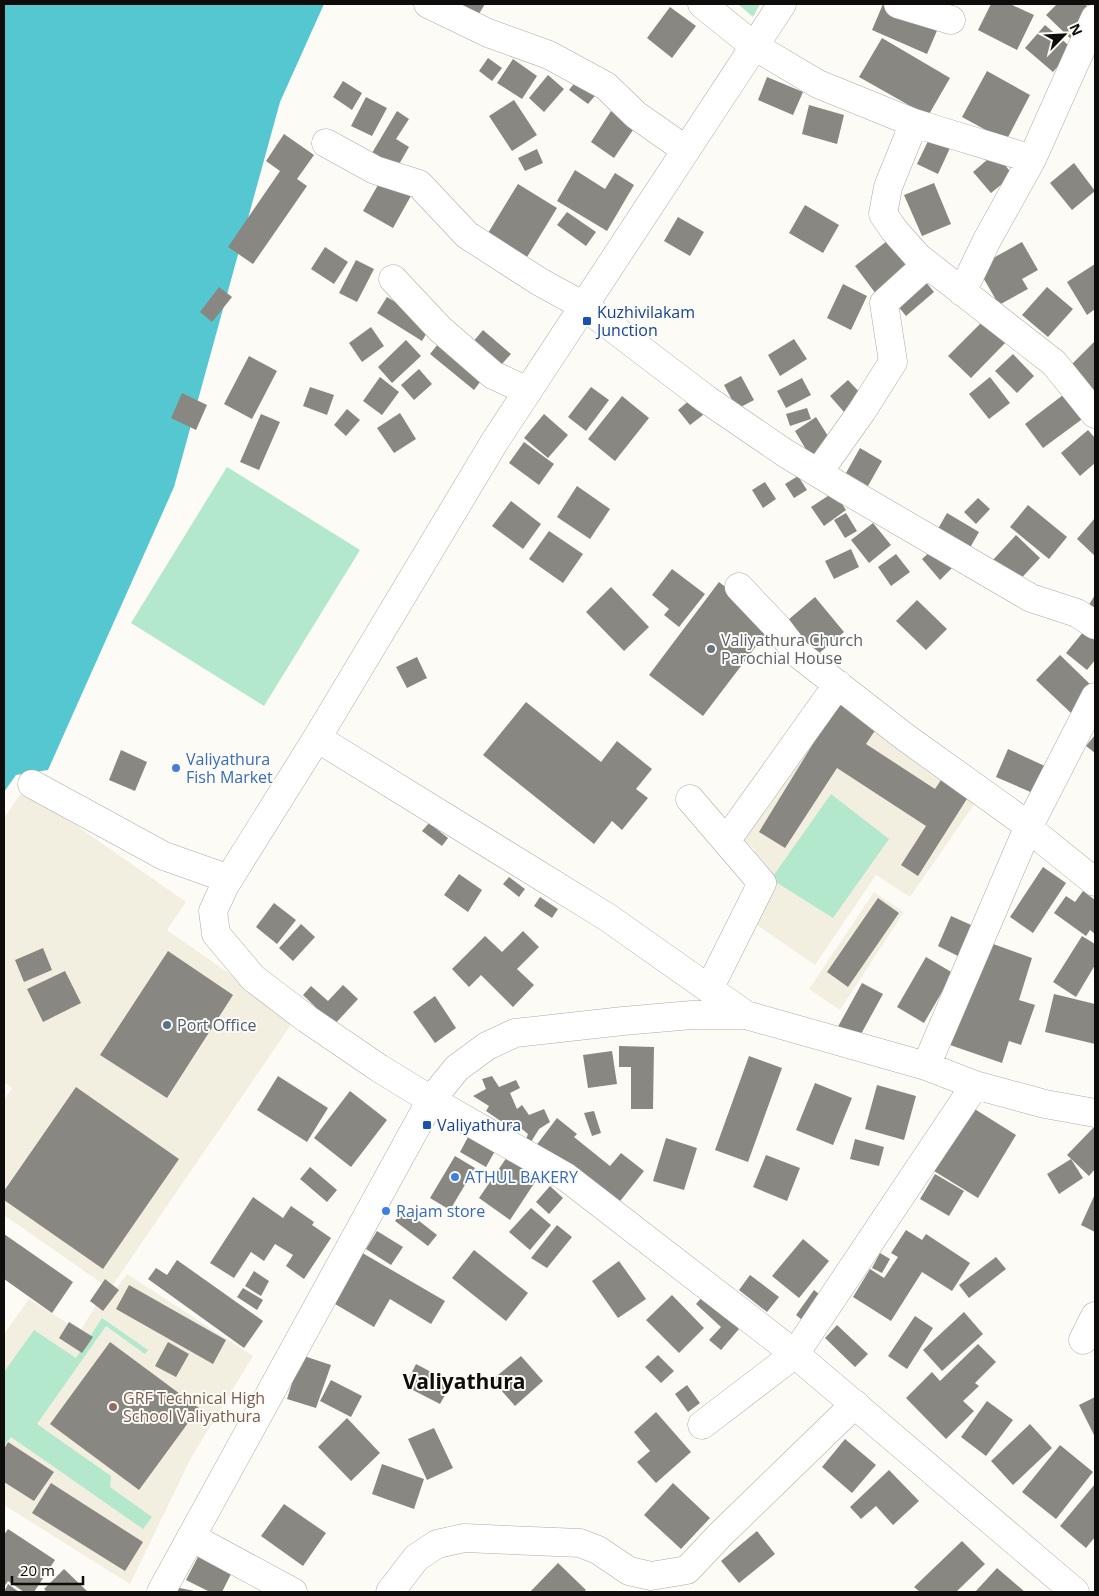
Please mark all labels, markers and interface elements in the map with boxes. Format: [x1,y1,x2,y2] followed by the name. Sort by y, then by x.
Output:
[1039,10,1089,60] north arrow
[1065,20,1087,39] text: N
[595,301,695,341] place label: Kuzhivilakam Junction
[581,315,593,327] marker: Kuzhivilakam Junction
[721,629,863,669] place label: Valiyathura Church Parochial House
[705,643,717,655] marker: Valiyathura Church Parochial House
[186,748,273,788] place label: Valiyathura Fish Market
[170,762,182,774] marker: Valiyathura Fish Market
[177,1014,257,1036] place label: Port Office
[161,1019,173,1031] marker: Port Office
[437,1114,521,1136] place label: Valiyathura
[421,1119,433,1131] marker: Valiyathura
[465,1166,578,1188] place label: ATHUL BAKERY
[449,1171,461,1183] marker: ATHUL BAKERY
[396,1200,485,1222] place label: Rajam store
[380,1205,392,1217] marker: Rajam store
[403,1367,525,1395] district label: Valiyathura
[123,1387,265,1427] place label: GRF Technical High School Valiyathura
[107,1401,119,1413] marker: GRF Technical High School Valiyathura
[12,1554,84,1586] scale bar
[20,1560,55,1580] text: 20 m

